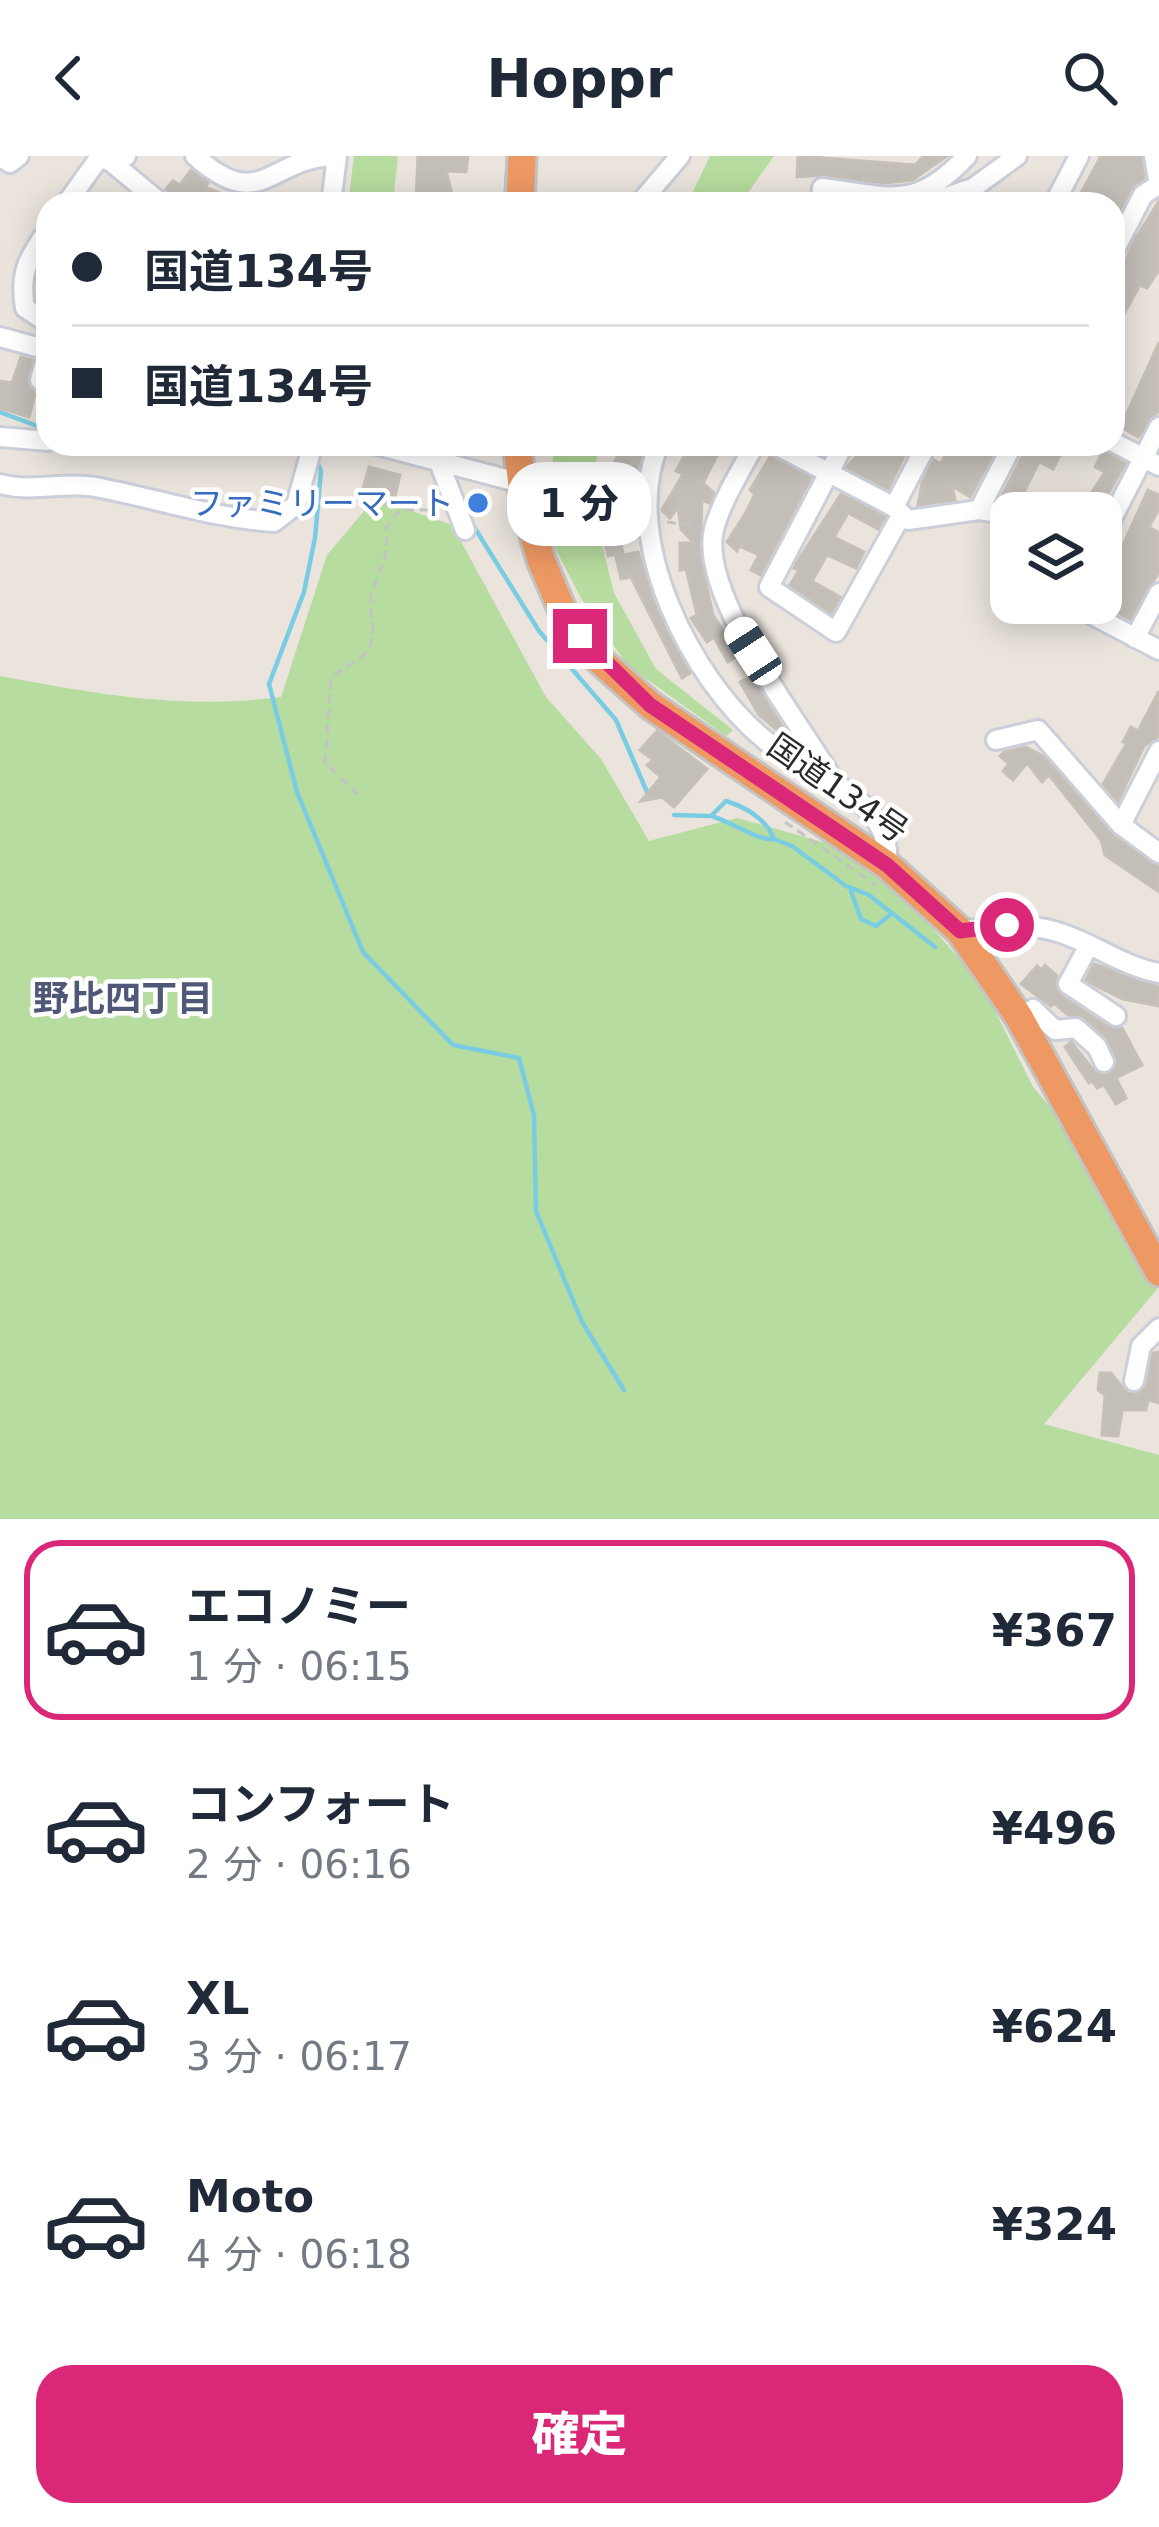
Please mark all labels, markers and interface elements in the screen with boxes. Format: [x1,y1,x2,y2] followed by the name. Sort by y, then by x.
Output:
[36,45,102,111] icon: back
[1057,45,1123,111] icon: search
[486,47,673,110] text: Hoppr
[144,245,373,298] text: 国道134号
[144,360,373,413] text: 国道134号
[508,462,652,546] callout: 1 分
[539,481,619,526] text: 1 分
[190,484,454,523] place label: ファミリーマート
[465,490,491,516] marker: ファミリーマート
[990,492,1122,624] map controls
[990,492,1122,624] button: layers
[553,609,607,663] route end
[718,611,788,691] car
[760,726,916,850] street label: 国道134号
[980,898,1034,952] route start
[33,978,213,1019] district label: 野比四丁目
[42,1576,150,1684] icon: car
[186,1580,411,1633] text: エコノミー
[992,1604,1117,1657] text: ¥367
[186,1644,412,1689] text: 1 分 · 06:15
[42,1774,150,1882] icon: car
[186,1778,455,1831] text: コンフォート
[992,1802,1117,1855] text: ¥496
[186,1842,412,1887] text: 2 分 · 06:16
[42,1972,150,2080] icon: car
[186,1972,249,2025] text: XL
[992,2000,1117,2053] text: ¥624
[186,2034,412,2079] text: 3 分 · 06:17
[42,2170,150,2278] icon: car
[186,2170,314,2223] text: Moto
[992,2198,1117,2251] text: ¥324
[186,2232,412,2277] text: 4 分 · 06:18
[36,2365,1123,2503] button: 確定

